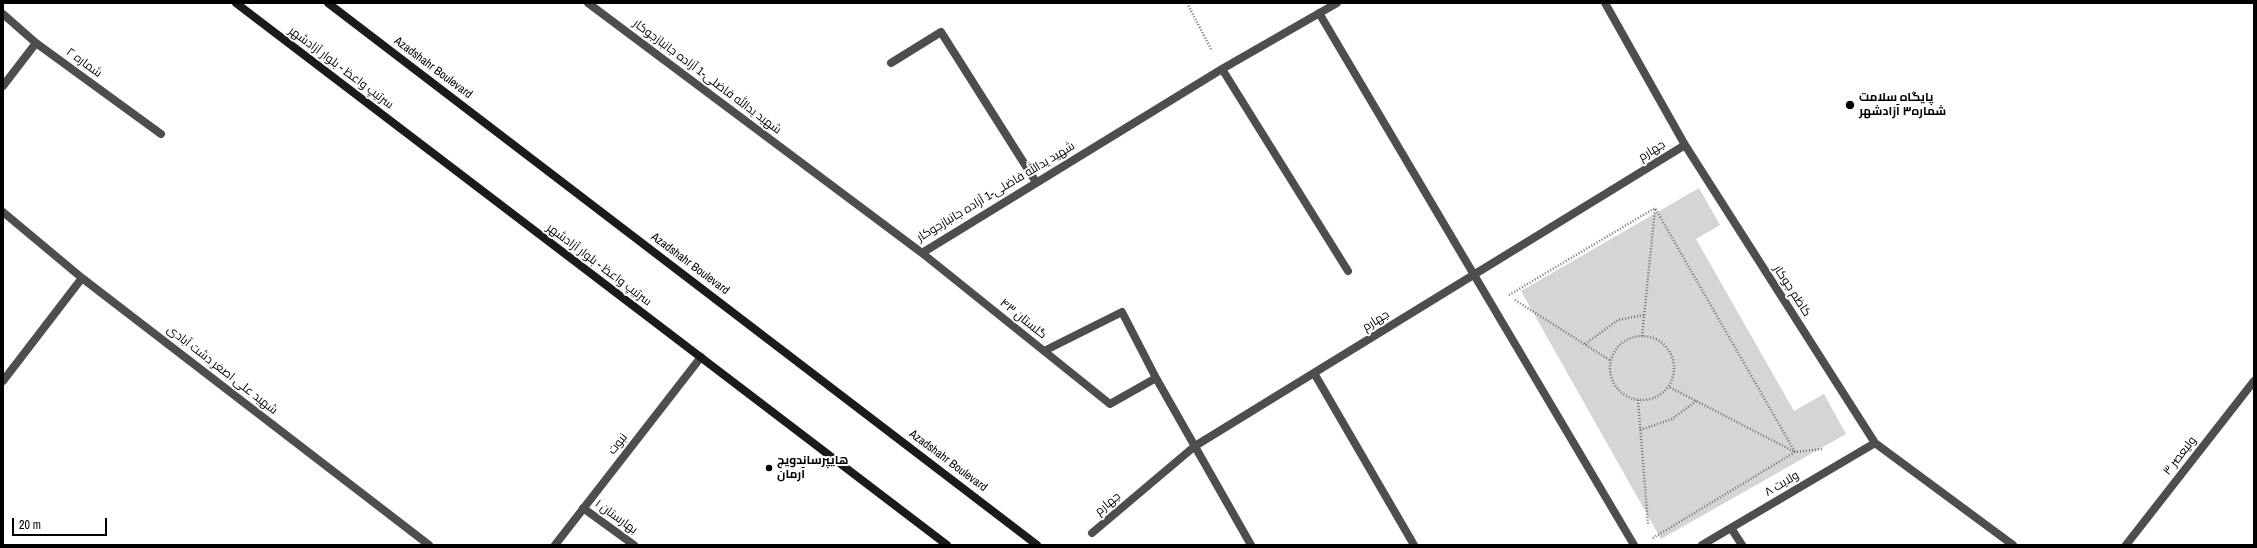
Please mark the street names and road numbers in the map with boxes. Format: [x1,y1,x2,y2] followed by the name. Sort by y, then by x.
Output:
[630,17,784,137] street label: شهید یدالله فاضلی-1 آزاده جانبازجوکار
[286,24,396,112] street label: سرتیپ واعظ - بلوار آزادشهر
[391,34,475,102] street label: Azadshahr Boulevard
[63,45,105,81] street label: شماره ۲
[1636,137,1668,165] street label: جهارم
[914,139,1078,245] street label: شهید یدالله فاضلی-1 آزاده جانبازجوکار
[544,221,654,309] street label: سرتیپ واعظ - بلوار آزادشهر
[648,230,732,298] street label: Azadshahr Boulevard
[1770,263,1814,319] street label: کاظم جوکار
[997,296,1049,342] street label: گلستان ۴۳
[1360,307,1392,335] street label: جهارم
[164,322,280,418] street label: شهید علی اصغر دشت آبادی
[906,427,990,495] street label: Azadshahr Boulevard
[605,430,631,458] street label: نبوت
[2160,434,2200,478] street label: ولیعصر ۳
[1762,468,1802,500] street label: ولایت ۸
[1092,489,1124,519] street label: جهارم
[592,497,640,537] street label: بهارستان ۱

